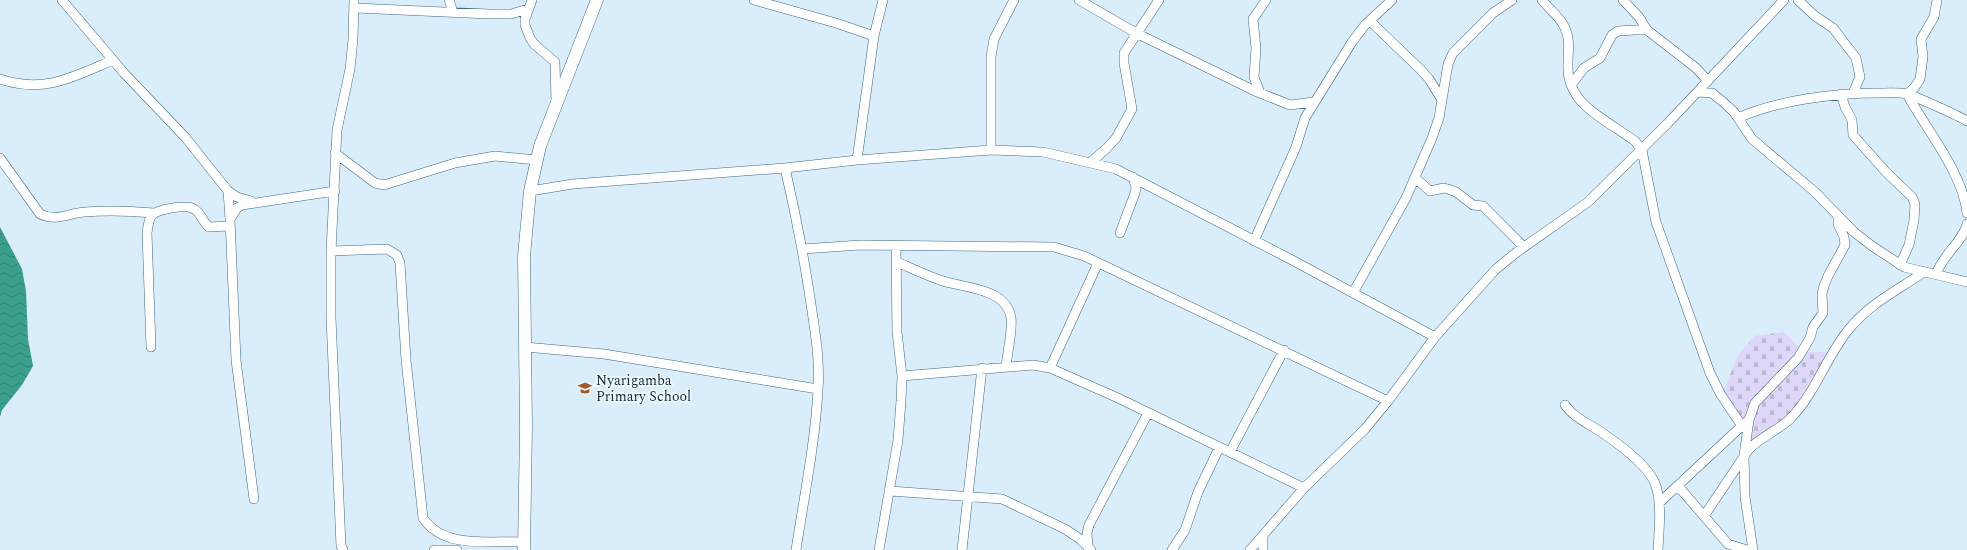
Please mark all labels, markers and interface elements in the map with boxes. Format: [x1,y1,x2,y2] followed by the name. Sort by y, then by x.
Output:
[596,370,691,407] place label: Nyarigamba Primary School
[577,380,593,396] school or university icon: Nyarigamba Primary School

